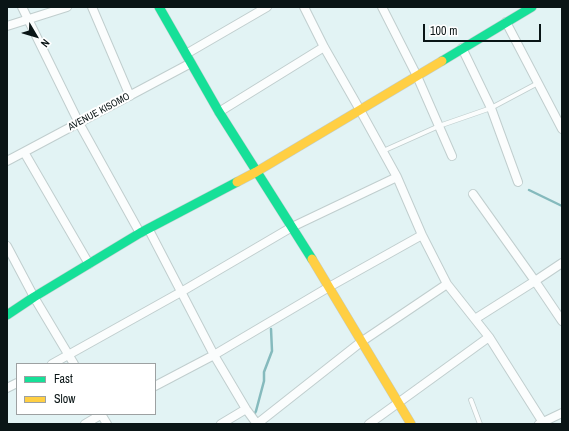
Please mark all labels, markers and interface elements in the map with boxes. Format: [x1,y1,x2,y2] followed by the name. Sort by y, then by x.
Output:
[16,16,56,56] north arrow
[425,16,543,42] scale bar
[430,23,457,39] text: 100 m
[38,37,53,50] text: N
[66,91,132,133] street label: AVENUE KISOMO
[16,363,156,415] legend
[54,371,73,387] text: Fast
[54,391,75,407] text: Slow

